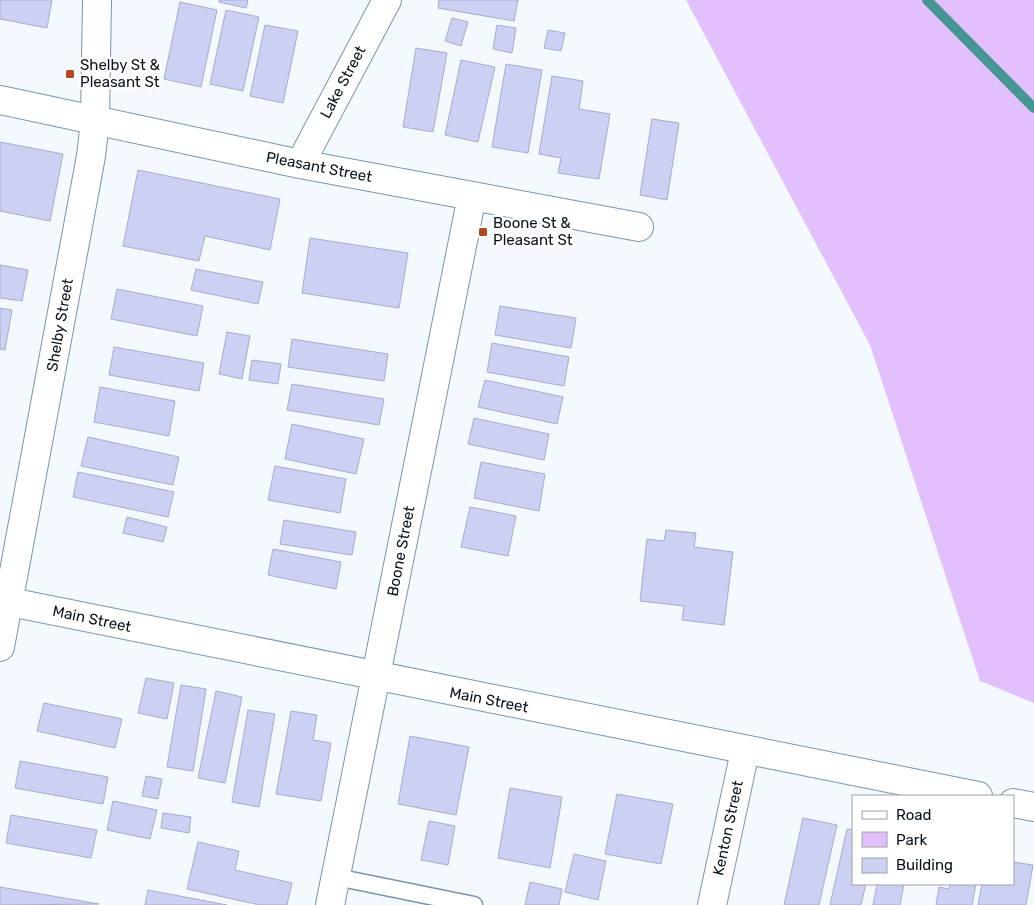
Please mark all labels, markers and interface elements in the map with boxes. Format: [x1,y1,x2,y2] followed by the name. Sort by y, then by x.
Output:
[316,43,370,121] street label: Lake Street
[80,56,161,91] place label: Shelby St & Pleasant St
[64,68,76,80] marker: Shelby St & Pleasant St
[264,148,374,186] street label: Pleasant Street
[493,214,573,249] place label: Boone St & Pleasant St
[477,226,489,238] marker: Boone St & Pleasant St
[43,277,77,373] street label: Shelby Street
[383,504,419,598] street label: Boone Street
[51,602,133,636] street label: Main Street
[448,684,530,716] street label: Main Street
[709,779,747,877] street label: Kenton Street
[852,795,1014,885] legend
[896,806,932,824] text: Road
[896,831,927,849] text: Park
[896,856,953,874] text: Building

